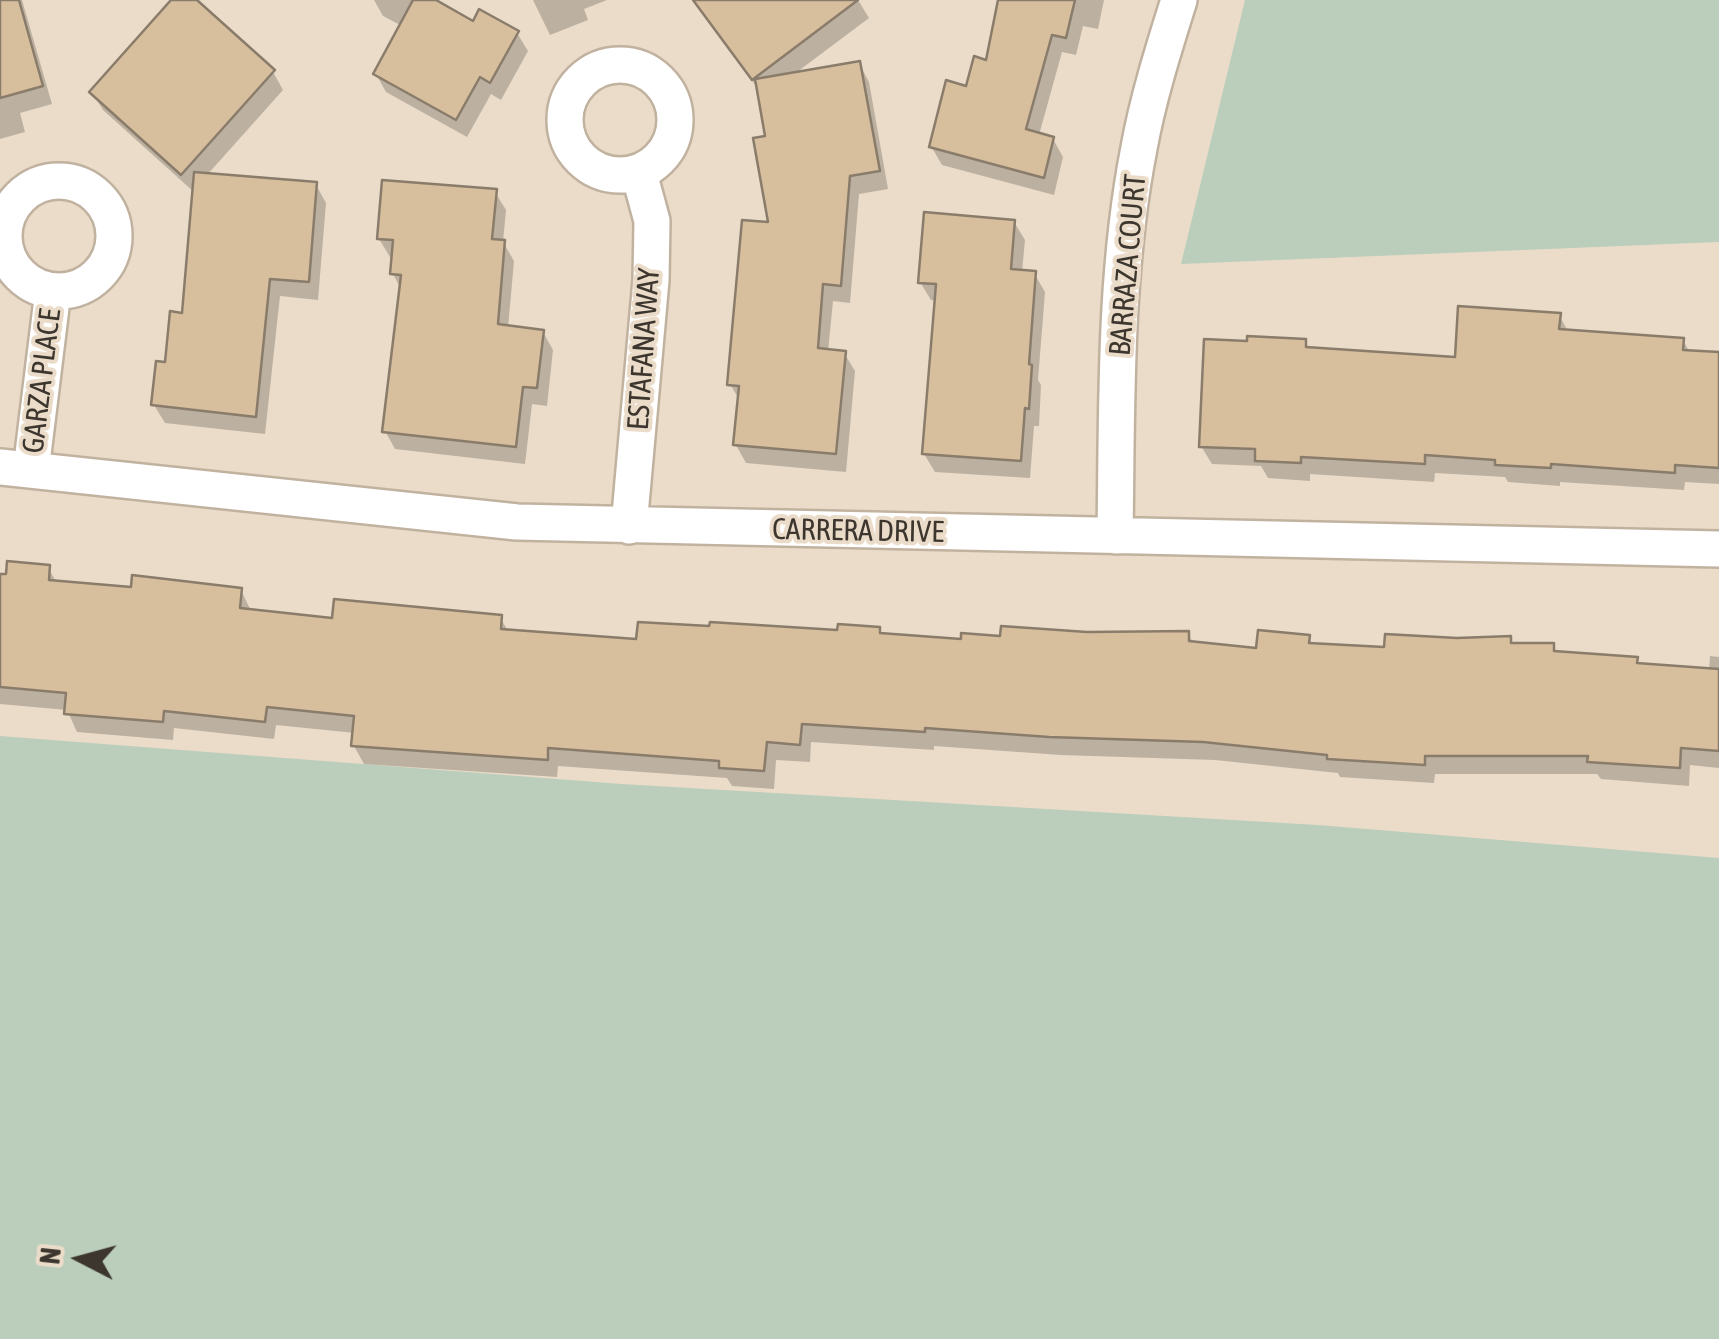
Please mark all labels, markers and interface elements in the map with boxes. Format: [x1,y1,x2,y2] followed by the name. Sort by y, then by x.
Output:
[1102,173,1154,357] street label: BARRAZA COURT
[620,267,668,431] street label: ESTAFANA WAY
[15,307,69,455] street label: GARZA PLACE
[772,512,944,550] street label: CARRERA DRIVE
[30,1209,130,1309] north arrow
[33,1246,67,1266] text: N

